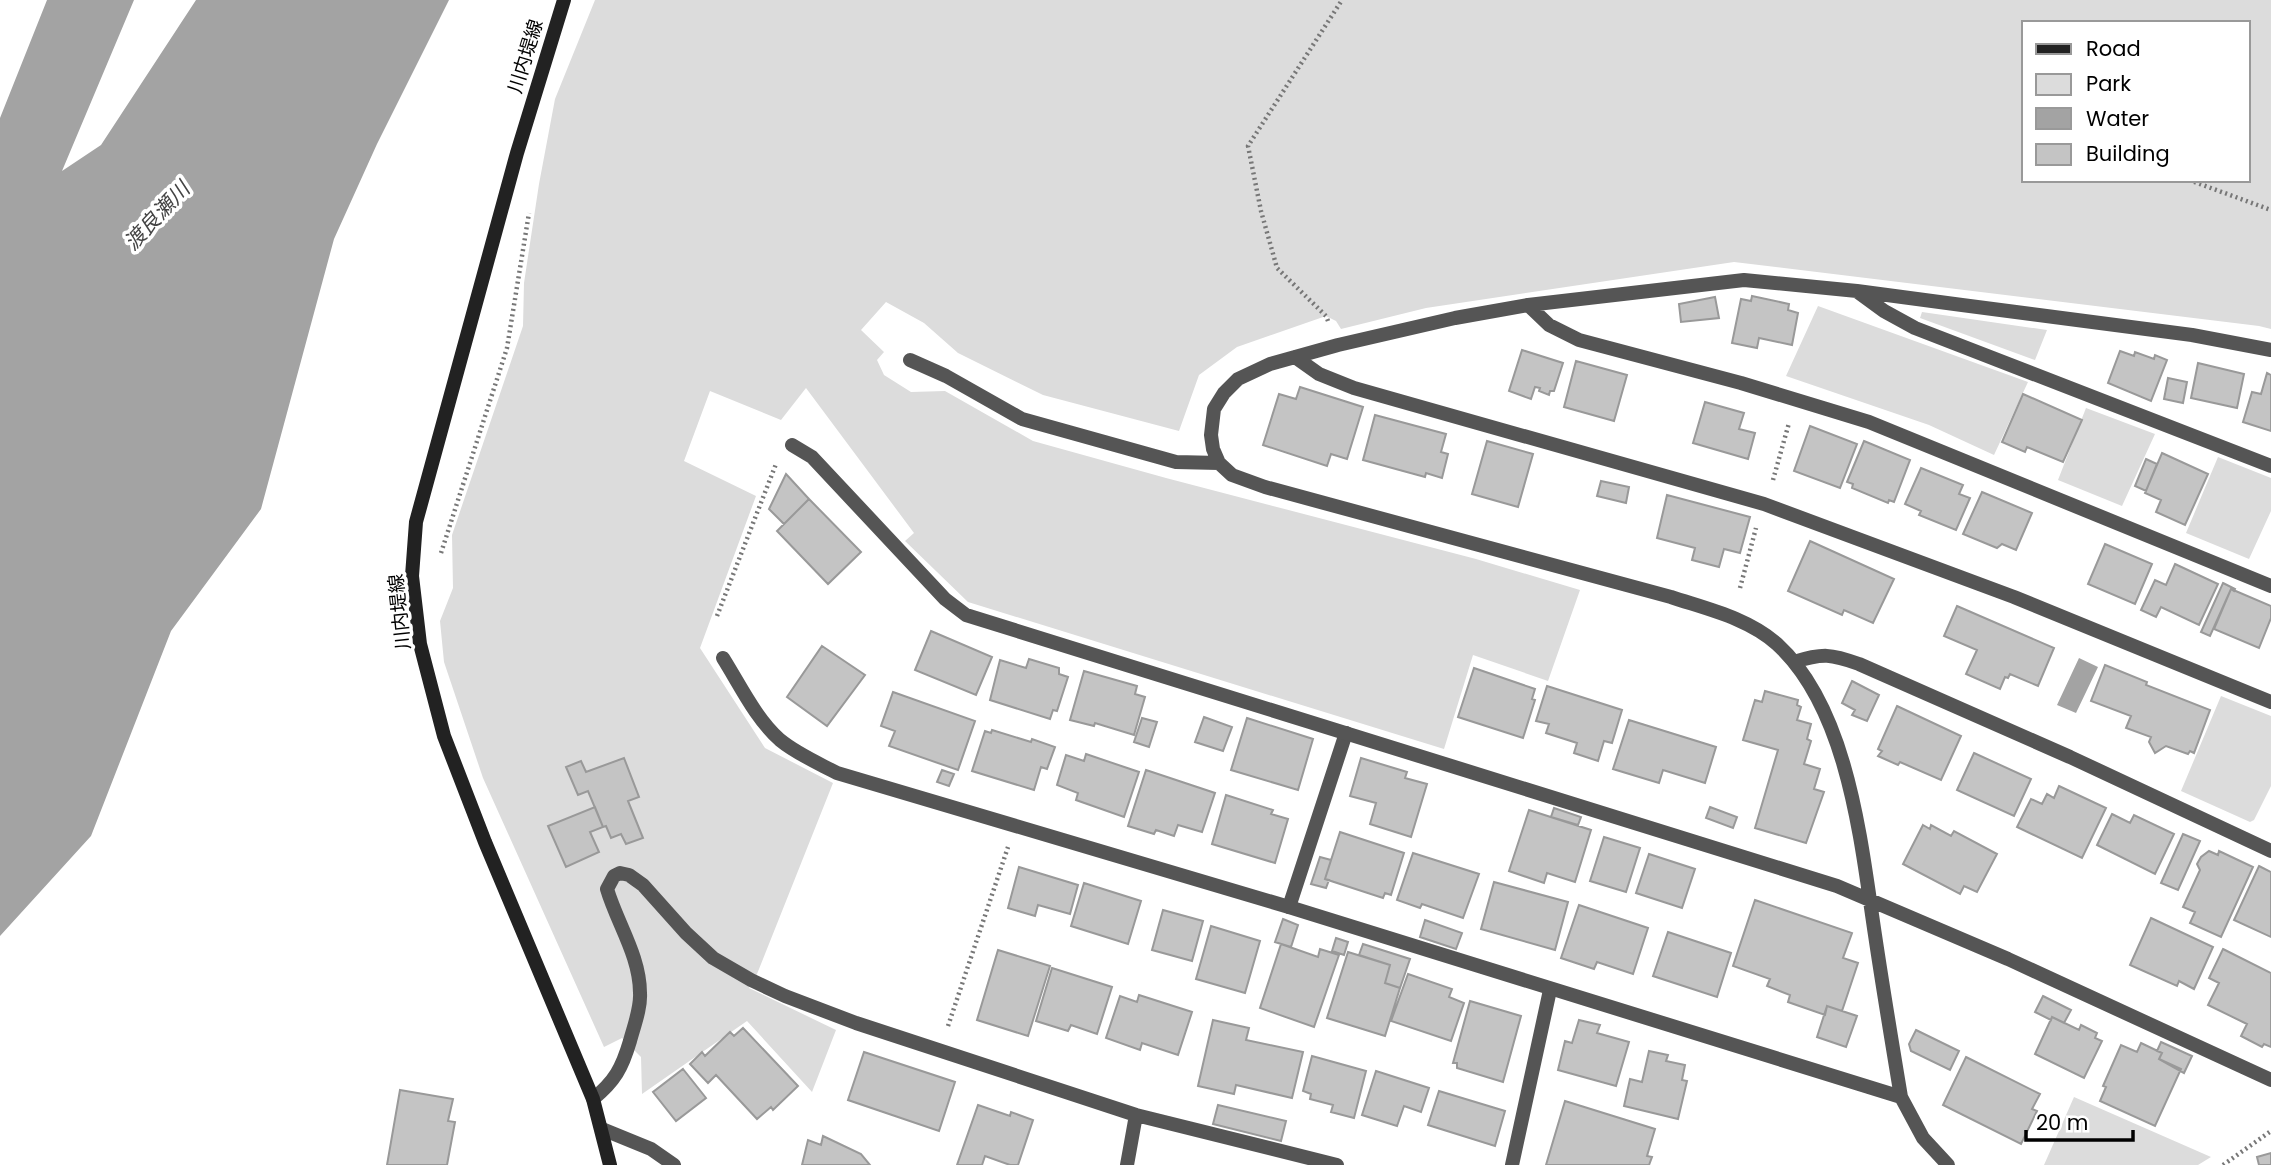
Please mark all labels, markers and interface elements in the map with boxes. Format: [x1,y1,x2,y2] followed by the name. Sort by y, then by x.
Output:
[501,16,550,96] street label: 川内堤線
[2022,21,2250,182] legend
[2086,34,2141,63] text: Road
[2086,69,2131,98] text: Park
[2086,104,2149,133] text: Water
[2086,139,2170,168] text: Building
[117,174,197,256] water label: 渡良瀬川
[382,573,417,651] street label: 川内堤線
[2026,1098,2133,1142] scale bar
[2036,1108,2089,1137] text: 20 m

